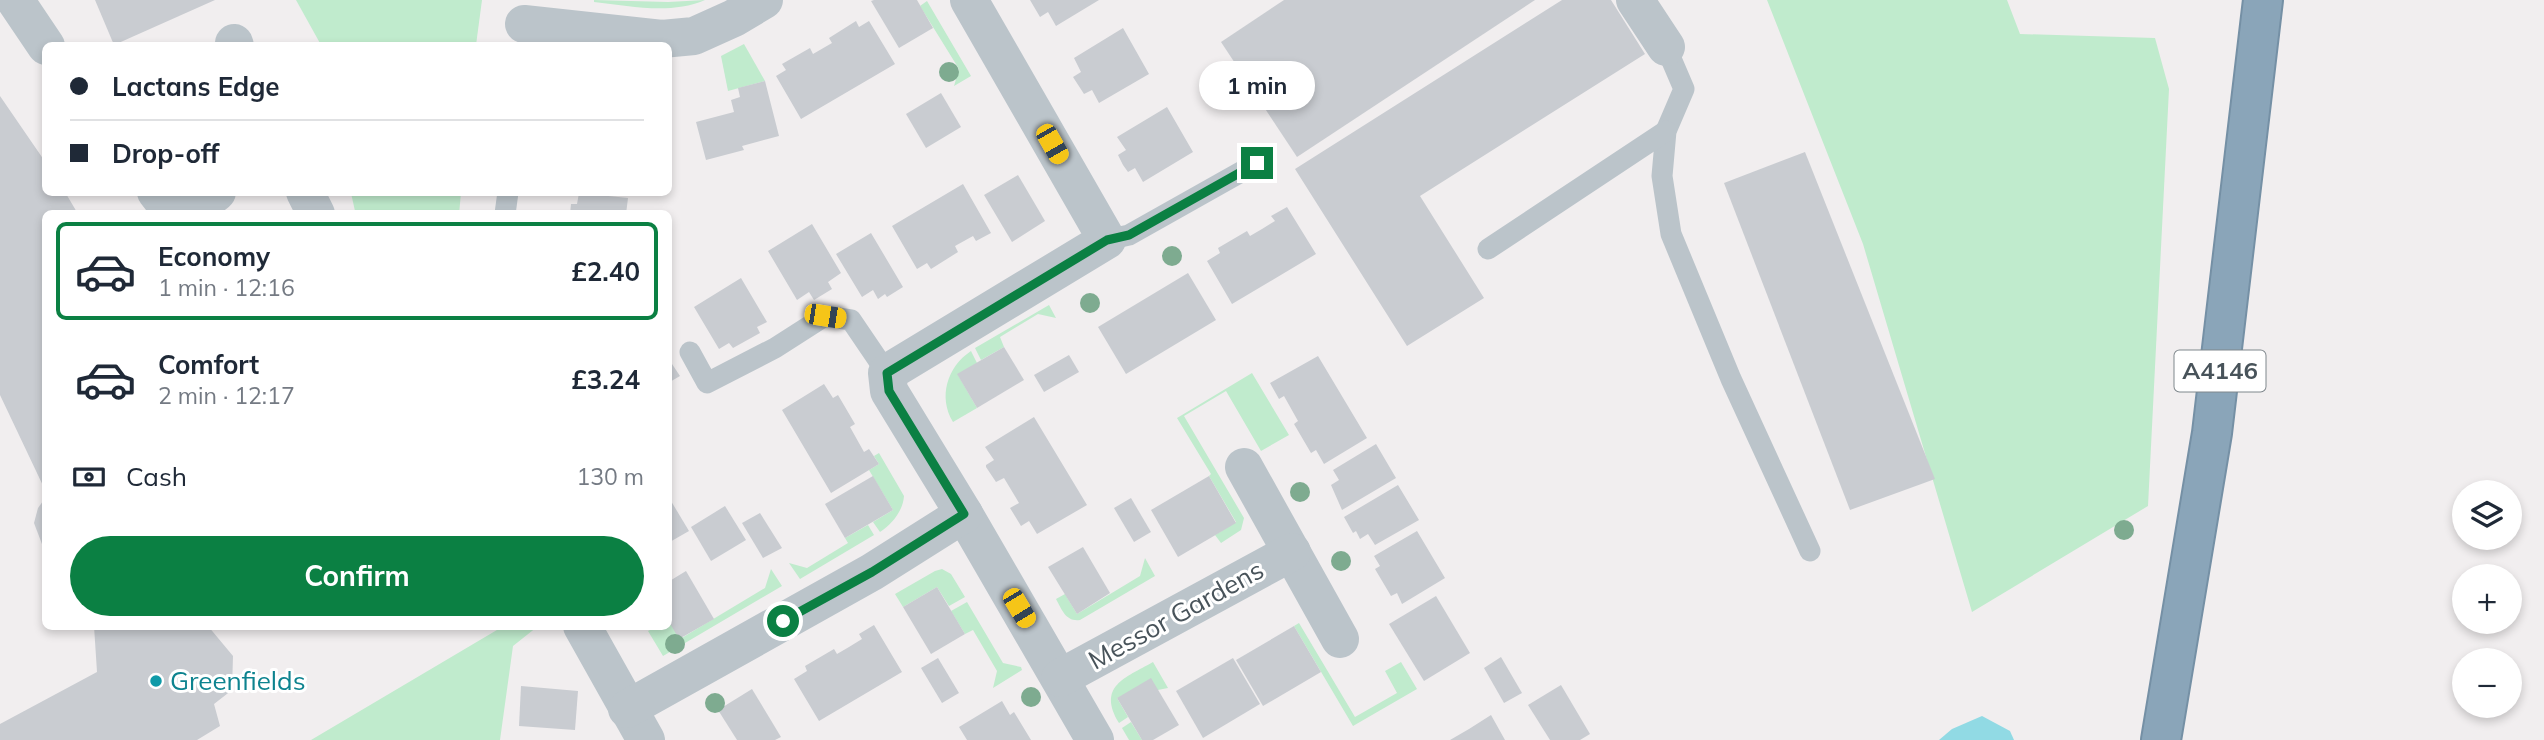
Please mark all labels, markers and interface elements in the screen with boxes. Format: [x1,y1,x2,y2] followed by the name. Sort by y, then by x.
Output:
[1199,61,1315,110] callout: 1 min
[112,70,280,103] text: Lactans Edge
[1227,71,1287,100] text: 1 min
[1033,121,1072,167] car
[112,137,219,170] text: Drop-off
[1241,147,1273,179] route end
[74,240,137,303] icon: car
[158,240,270,273] text: Economy
[571,255,640,288] text: £2.40
[158,273,295,302] text: 1 min · 12:16
[803,302,848,330] car
[74,348,137,411] icon: car
[158,348,259,381] text: Comfort
[2174,350,2266,392] road number: A4146
[571,363,640,396] text: £3.24
[158,381,295,410] text: 2 min · 12:17
[70,458,108,496] icon: cash
[126,460,187,493] text: Cash
[576,462,644,491] text: 130 m
[2452,480,2522,718] map controls
[2452,480,2522,550] button: layers
[70,536,644,616] button: Confirm
[1082,553,1269,676] street label: Messor Gardens
[2452,564,2522,634] button: +
[1000,585,1039,631] car
[767,605,799,637] route start
[2452,648,2522,718] button: −
[170,664,306,697] place label: Greenfields
[148,673,164,689] marker: Greenfields

